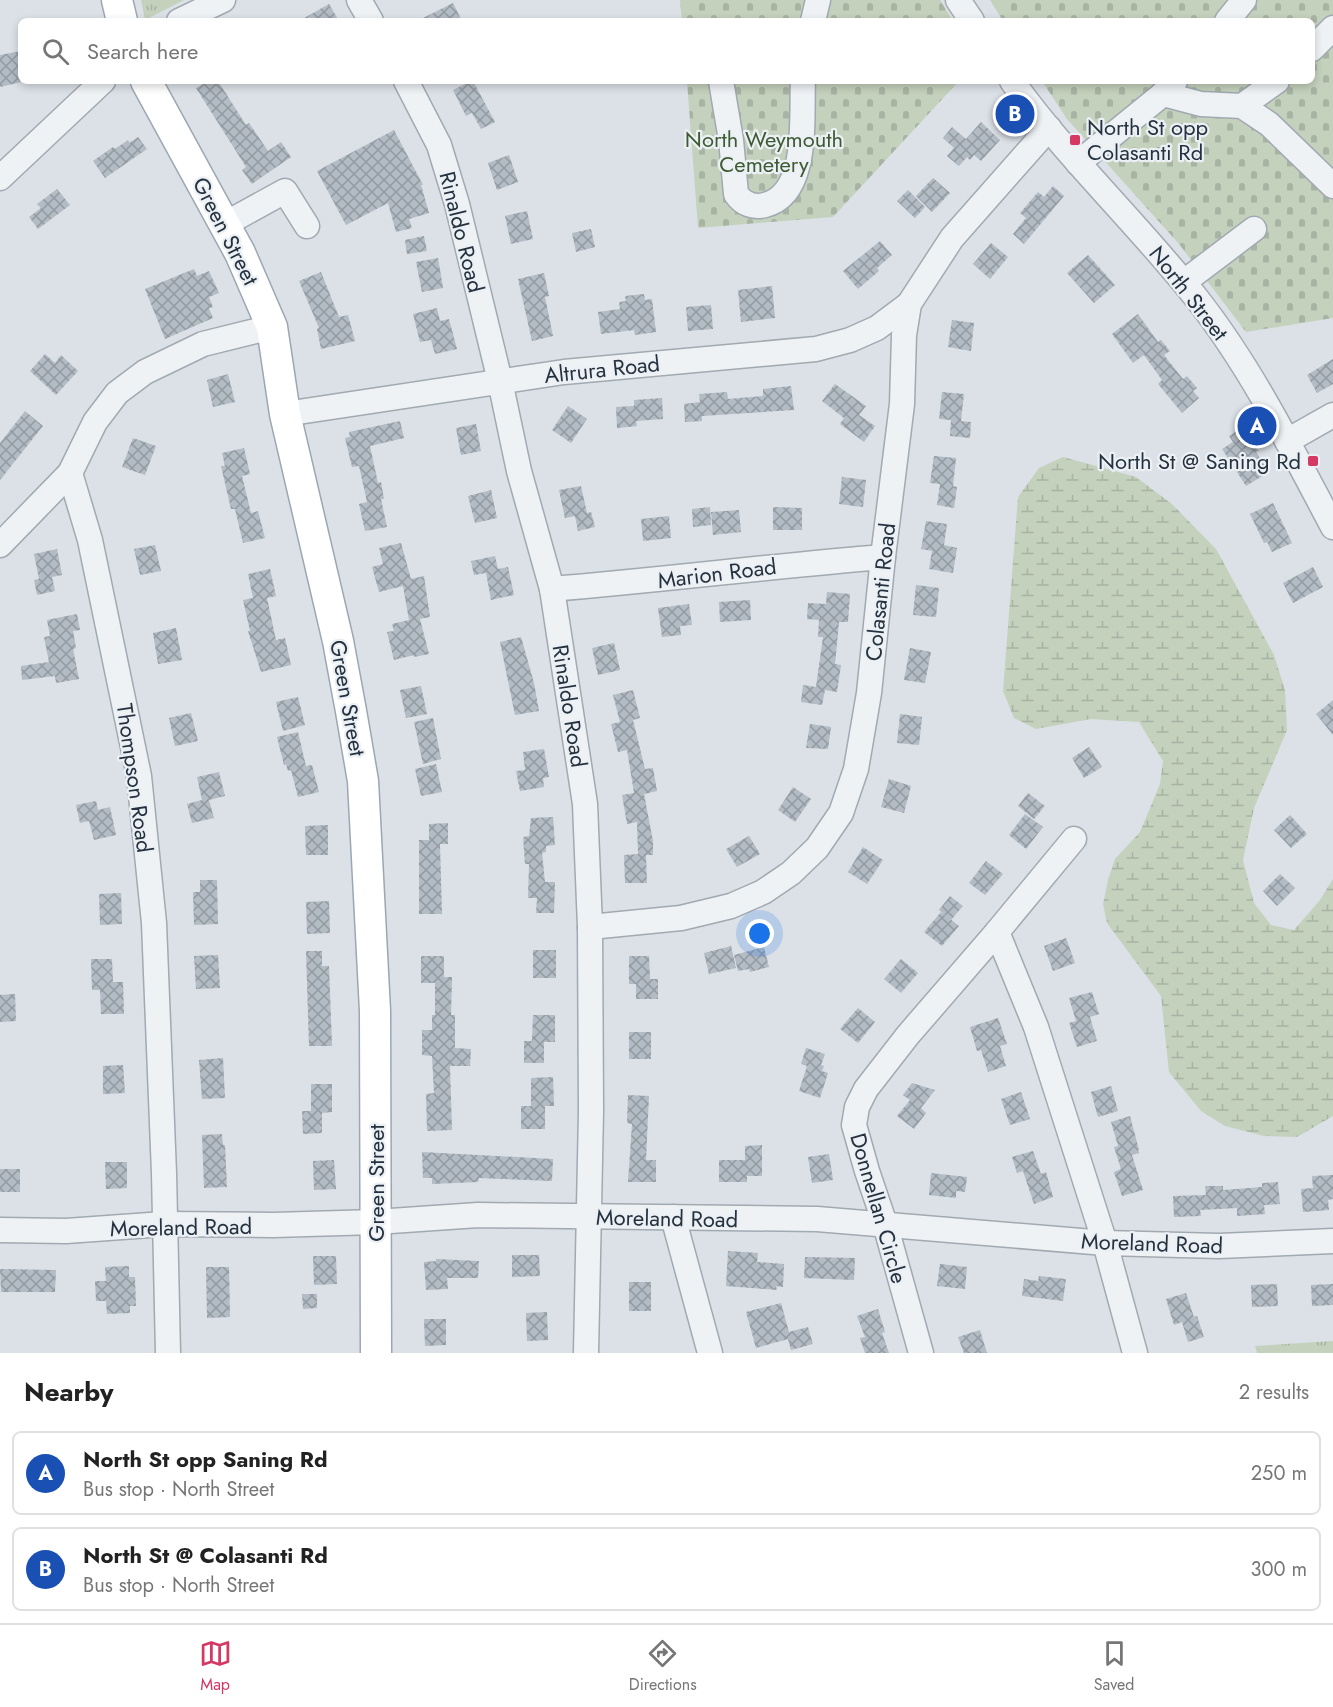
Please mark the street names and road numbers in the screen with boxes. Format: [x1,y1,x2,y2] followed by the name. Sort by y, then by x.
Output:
[431,168,493,296] street label: Rinaldo Road
[185,171,267,291] street label: Green Street
[1142,239,1237,348] street label: North Street
[543,347,661,391] street label: Altrura Road
[857,521,903,663] street label: Colasanti Road
[656,550,778,596] street label: Marion Road
[322,637,374,759] street label: Green Street
[545,642,595,770] street label: Rinaldo Road
[109,702,161,854] street label: Thompson Road
[360,1124,392,1242] street label: Green Street
[842,1129,916,1287] street label: Donnellan Circle
[596,1201,738,1235] street label: Moreland Road
[110,1210,252,1244] street label: Moreland Road
[1080,1225,1224,1261] street label: Moreland Road

